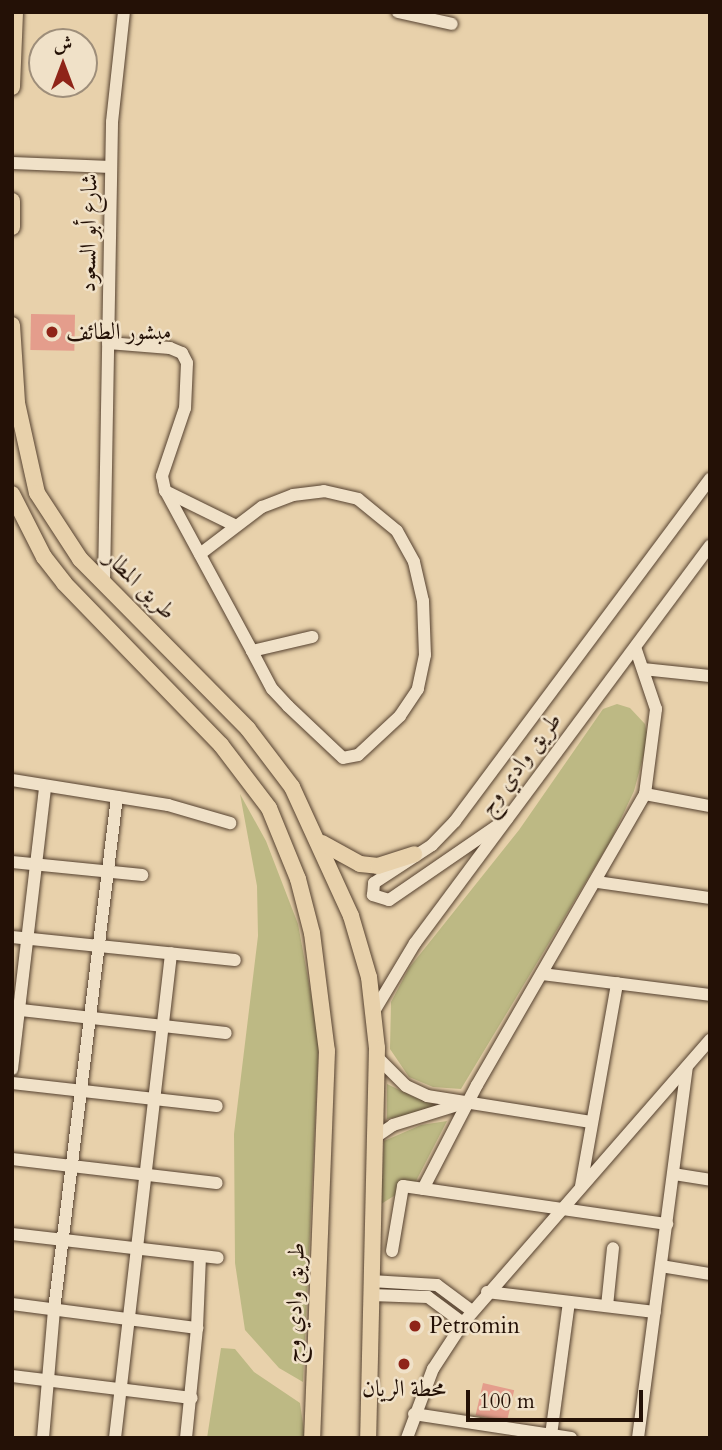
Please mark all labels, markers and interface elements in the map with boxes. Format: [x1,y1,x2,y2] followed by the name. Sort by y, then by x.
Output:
[28,28,98,98] north arrow
[54,31,72,57] text: ش
[74,173,104,293] street label: شارع أبو السعود
[66,318,171,346] place label: مبشور الطائف
[44,324,60,340] marker: مبشور الطائف
[99,544,181,626] street label: طريق المطار
[473,707,567,821] street label: طريق وادي وج
[279,1242,311,1364] street label: طريق وادي وج
[429,1312,520,1340] place label: Petromin
[407,1318,423,1334] marker: Petromin
[396,1356,412,1372] marker: محطة الريان
[362,1375,446,1403] place label: محطة الريان
[470,1376,647,1420] scale bar
[479,1387,535,1416] text: 100 m

